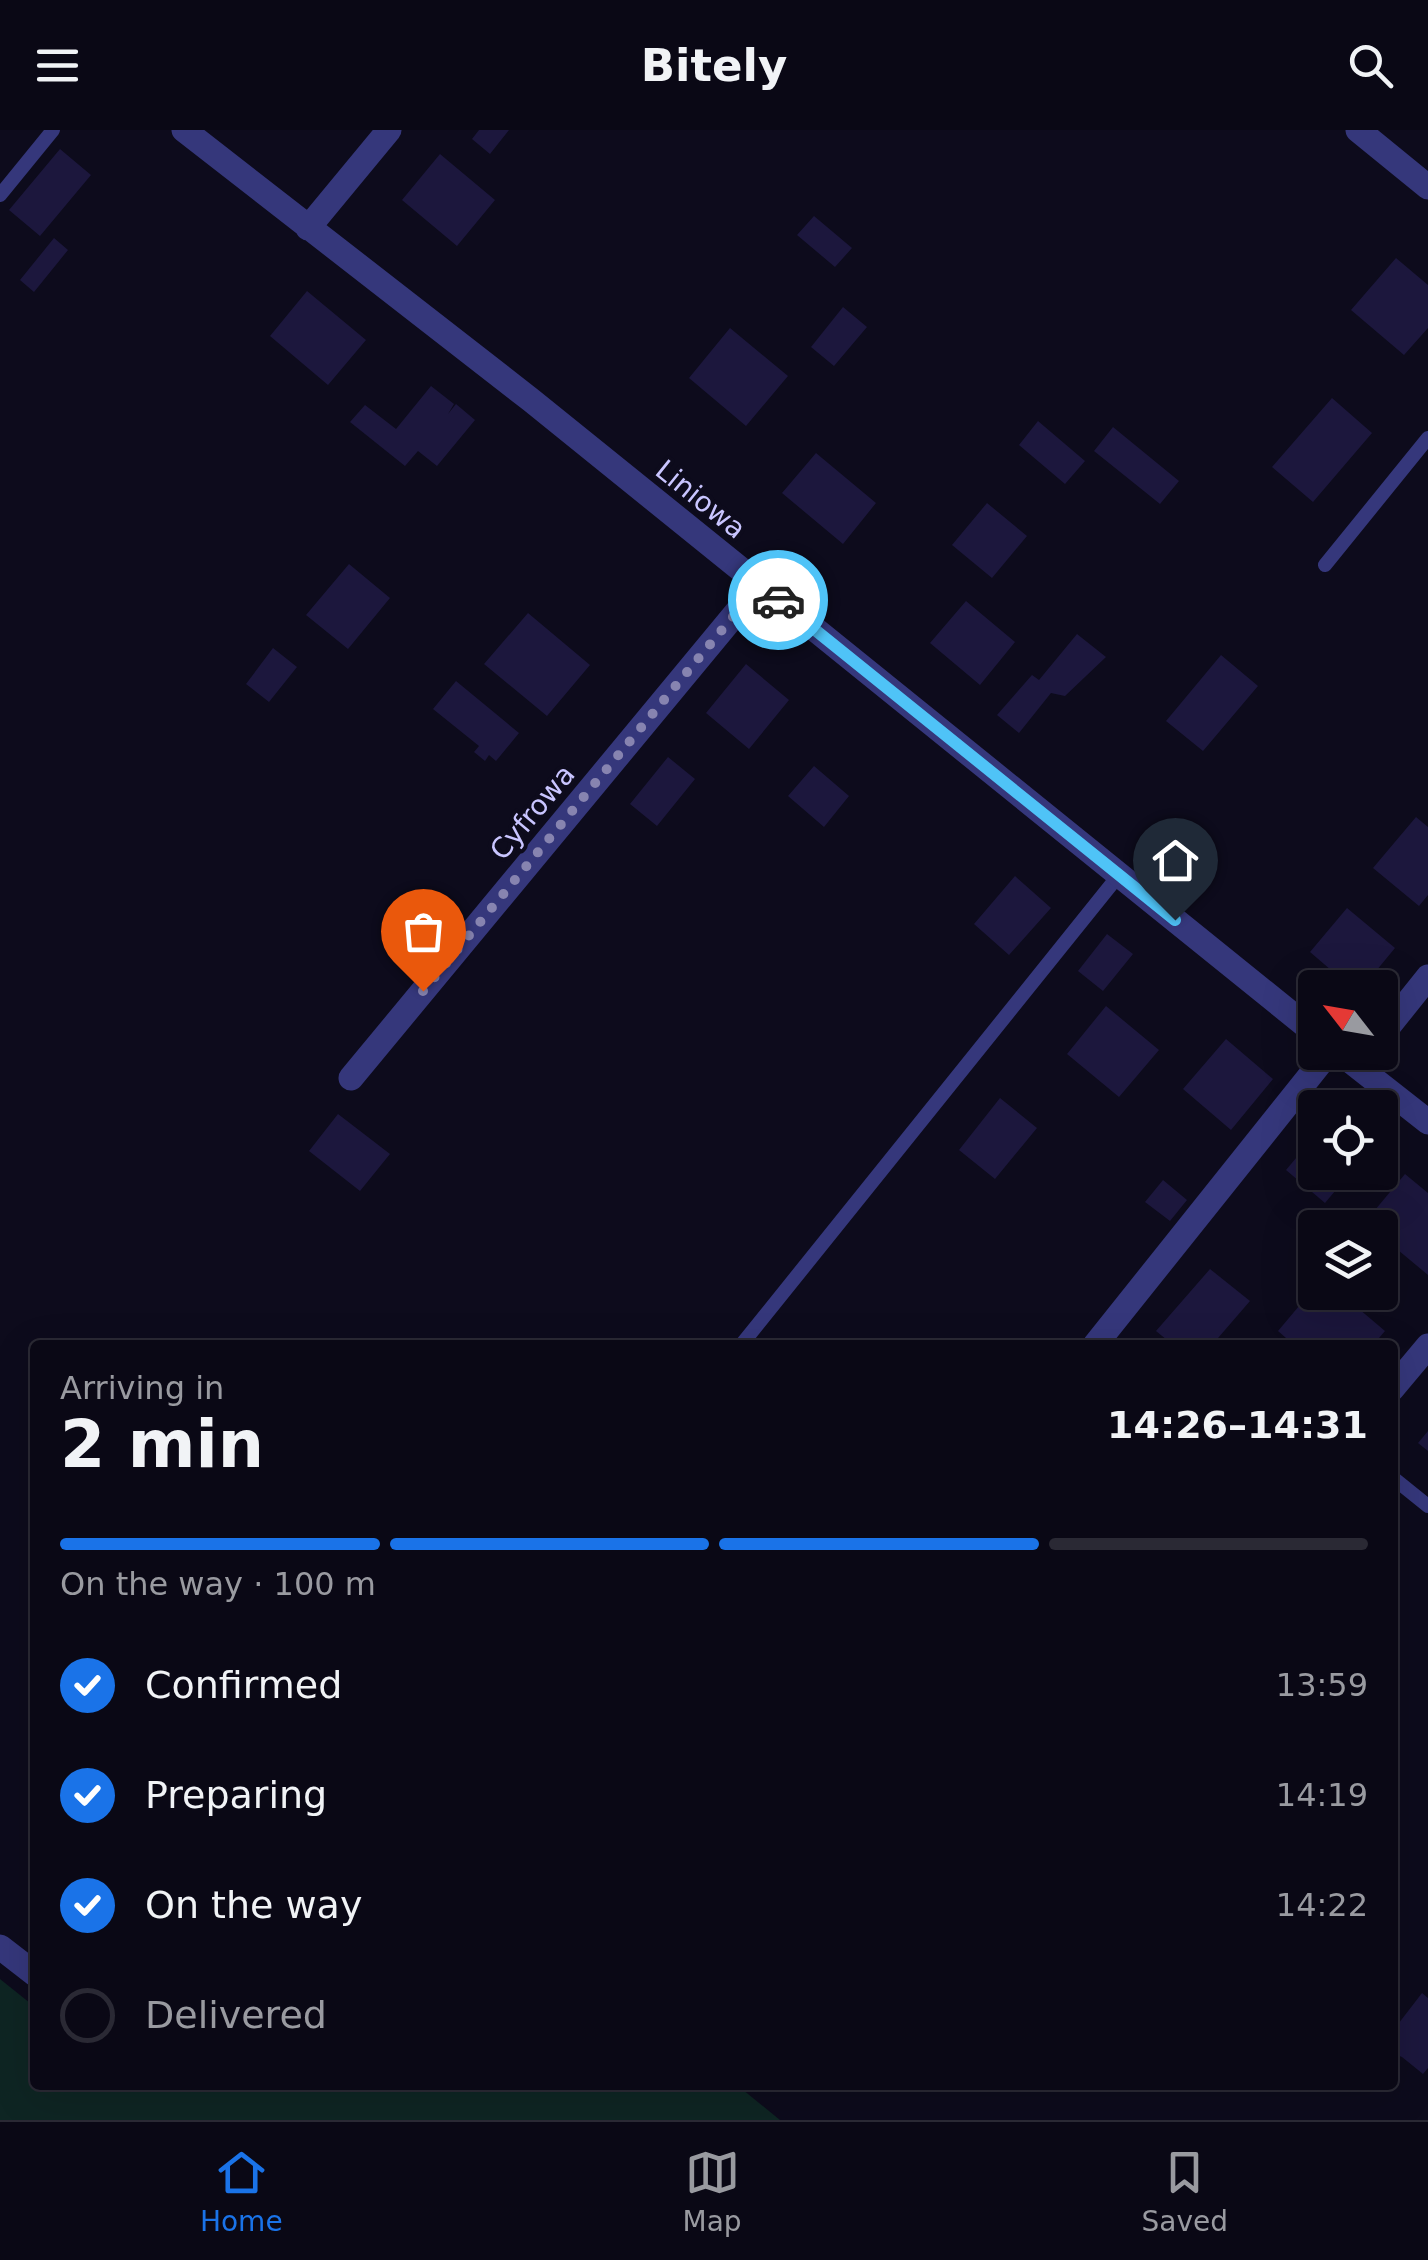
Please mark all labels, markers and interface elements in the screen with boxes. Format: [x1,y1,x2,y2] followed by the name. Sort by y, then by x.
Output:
[30,38,85,93] icon: menu
[1343,38,1398,93] icon: search
[641,39,787,92] text: Bitely
[649,453,752,546] street label: Liniowa
[728,550,828,650] courier
[751,573,806,628] icon: car
[483,758,582,867] street label: Cyfrowa
[1133,818,1218,921] pin
[1148,833,1203,888] icon: home
[381,889,466,992] pin
[396,904,451,959] icon: bag
[1298,970,1398,1070] north arrow
[1298,970,1398,1310] map controls
[1298,1090,1398,1190] button: locate
[1298,1210,1398,1310] button: layers
[60,1369,224,1407] text: Arriving in
[1107,1403,1368,1447] text: 14:26–14:31
[60,1407,264,1482] text: 2 min
[60,1565,376,1603] text: On the way · 100 m
[60,1658,115,1713] icon: check
[145,1663,342,1707] text: Confirmed
[1276,1666,1368,1704] text: 13:59
[60,1768,115,1823] icon: check
[145,1773,327,1817] text: Preparing
[1276,1776,1368,1814] text: 14:19
[60,1878,115,1933] icon: check
[145,1883,362,1927] text: On the way
[1276,1886,1368,1924] text: 14:22
[145,1993,327,2037] text: Delivered
[200,2145,283,2238] tab: Home
[683,2145,742,2238] tab: Map
[1142,2145,1228,2238] tab: Saved

